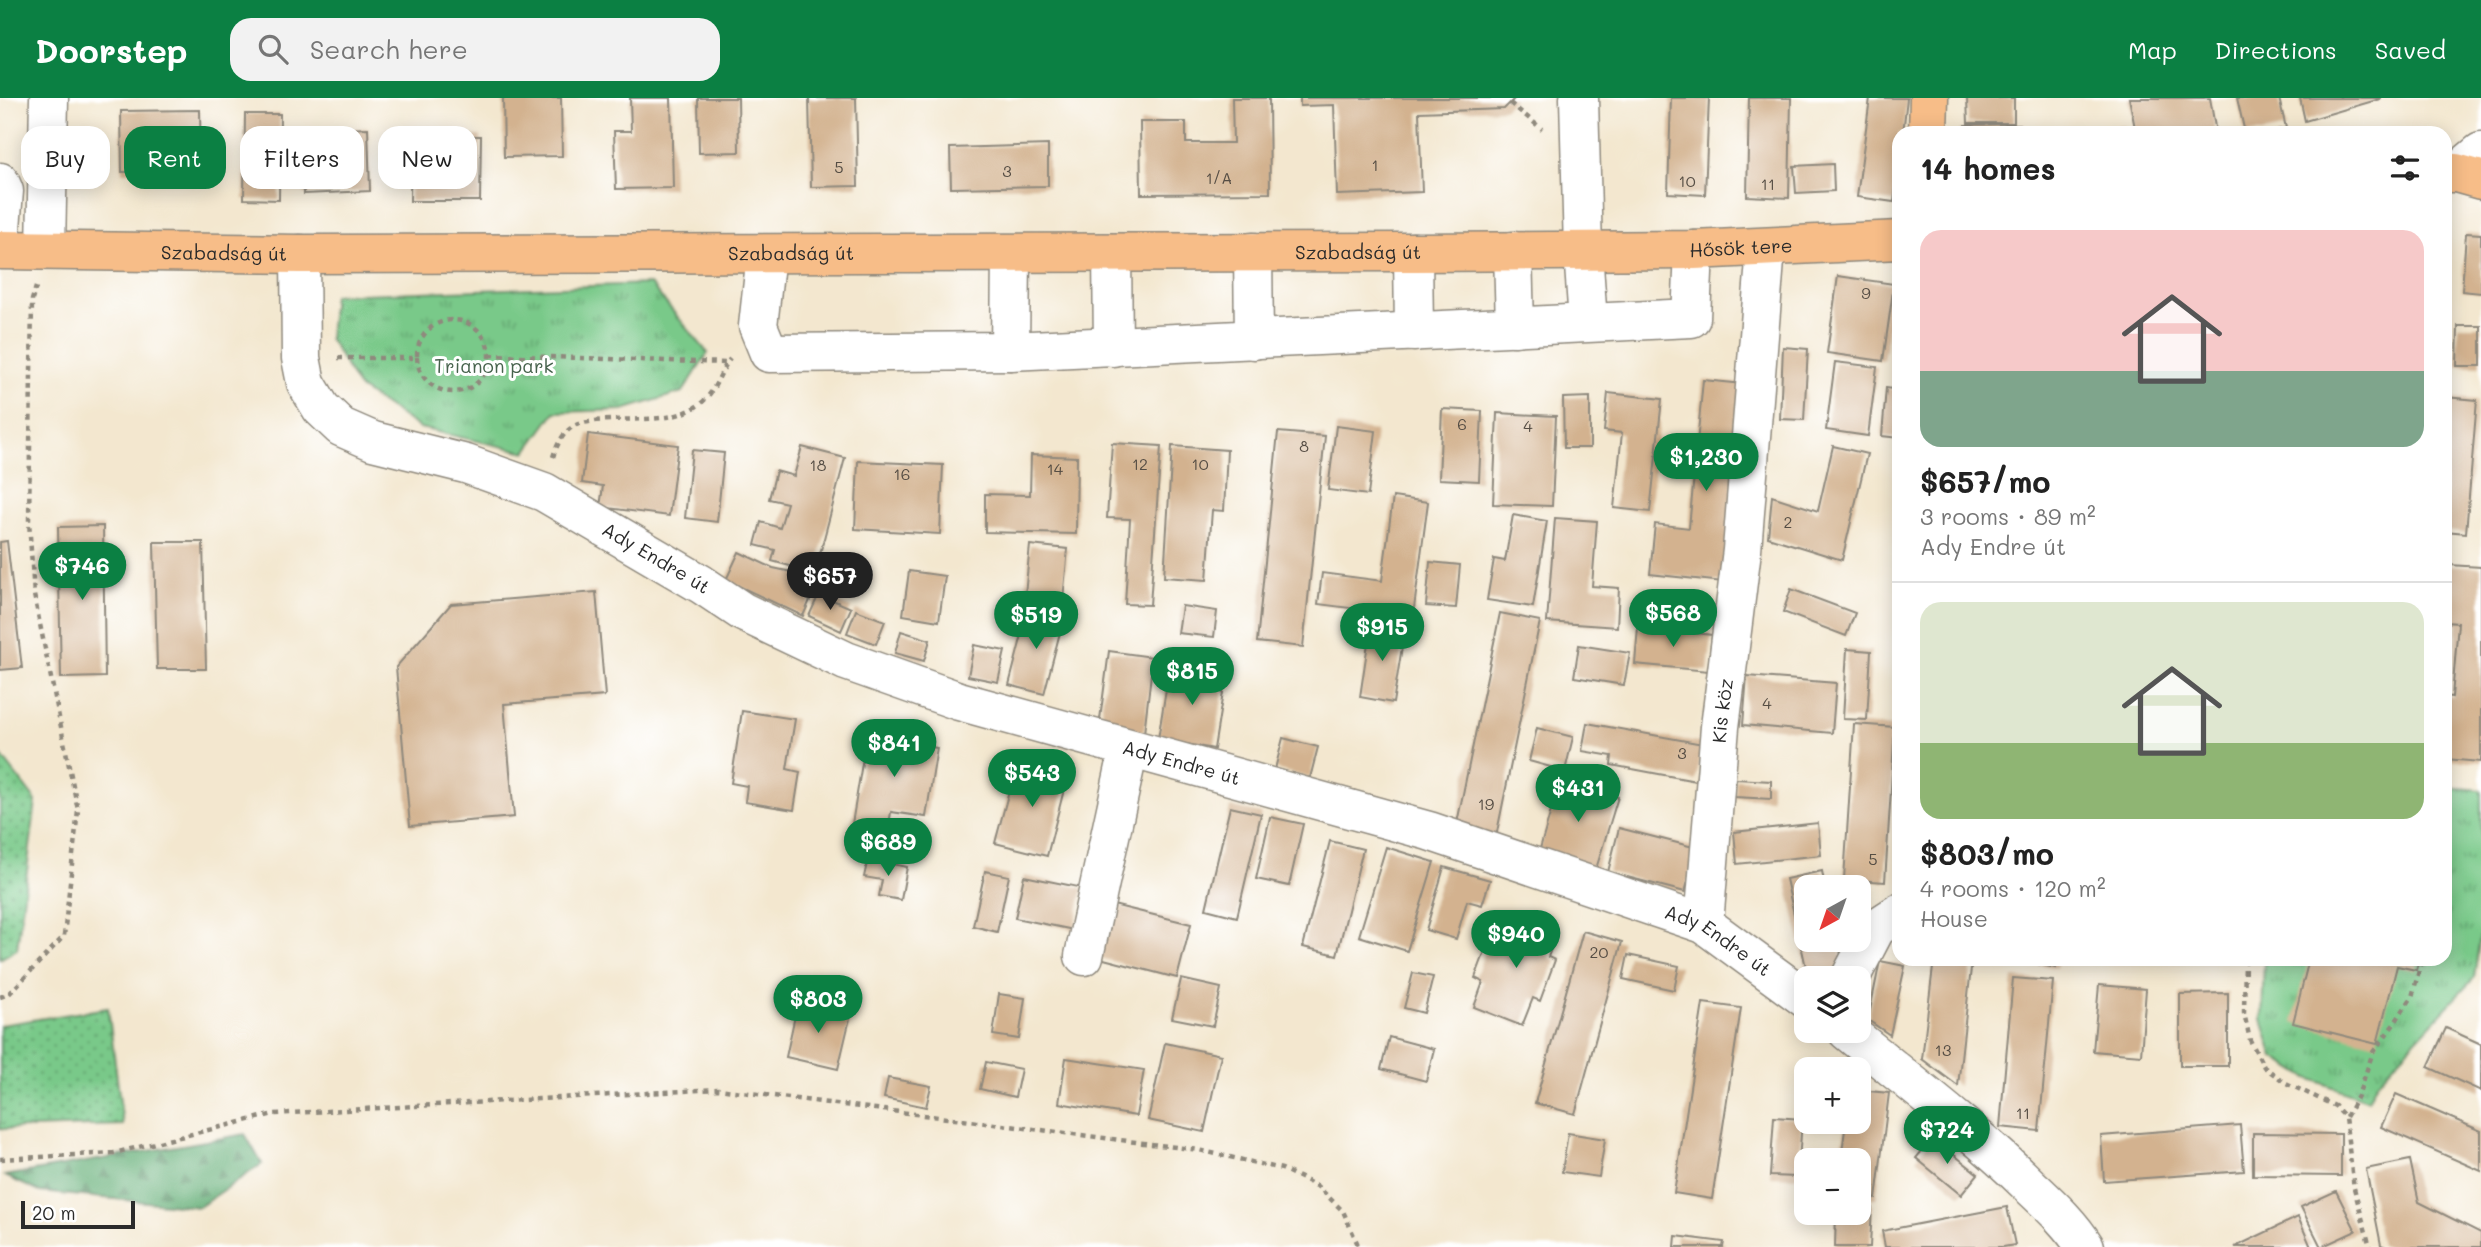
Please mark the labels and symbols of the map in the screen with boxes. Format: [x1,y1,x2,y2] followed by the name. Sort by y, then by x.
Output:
[1371,154,1379,175] house number: 1
[834,156,844,177] house number: 5
[1002,160,1012,181] house number: 3
[1206,167,1232,188] house number: 1/A
[1678,170,1696,191] house number: 10
[1761,173,1775,194] house number: 11
[1689,232,1793,262] street label: Hősök tere
[161,239,287,266] street label: Szabadság út
[1295,239,1421,264] street label: Szabadság út
[728,240,854,265] street label: Szabadság út
[1861,282,1871,303] house number: 9
[434,353,554,378] park label: Trianon park
[1457,413,1467,434] house number: 6
[1523,415,1533,436] house number: 4
[1649,434,1763,493] pin: $1,230
[1299,435,1309,456] house number: 8
[1132,453,1148,474] house number: 12
[1191,453,1209,474] house number: 10
[810,454,827,475] house number: 18
[1047,458,1064,479] house number: 14
[894,463,910,484] house number: 16
[1784,511,1792,532] house number: 2
[598,516,715,599] street label: Ady Endre út
[41,542,123,602] pin: $746
[789,552,871,612] pin: $657
[1632,589,1714,649] pin: $568
[995,592,1077,651] pin: $519
[1341,603,1423,663] pin: $915
[1151,648,1233,707] pin: $815
[1706,677,1738,744] street label: Kis köz
[1762,692,1772,713] house number: 4
[853,720,935,779] pin: $841
[1120,734,1243,790] street label: Ady Endre út
[1677,742,1687,763] house number: 3
[991,750,1073,809] pin: $543
[1537,764,1619,824] pin: $431
[1478,793,1494,814] house number: 19
[847,818,929,878] pin: $689
[1868,848,1878,869] house number: 5
[1794,875,1871,952] north arrow
[1662,899,1776,981] street label: Ady Endre út
[1475,910,1557,970] pin: $940
[1590,941,1609,962] house number: 20
[777,976,859,1035] pin: $803
[1935,1039,1951,1060] house number: 13
[2016,1102,2030,1123] house number: 11
[1906,1107,1988,1166] pin: $724
[21,1198,135,1230] scale bar

